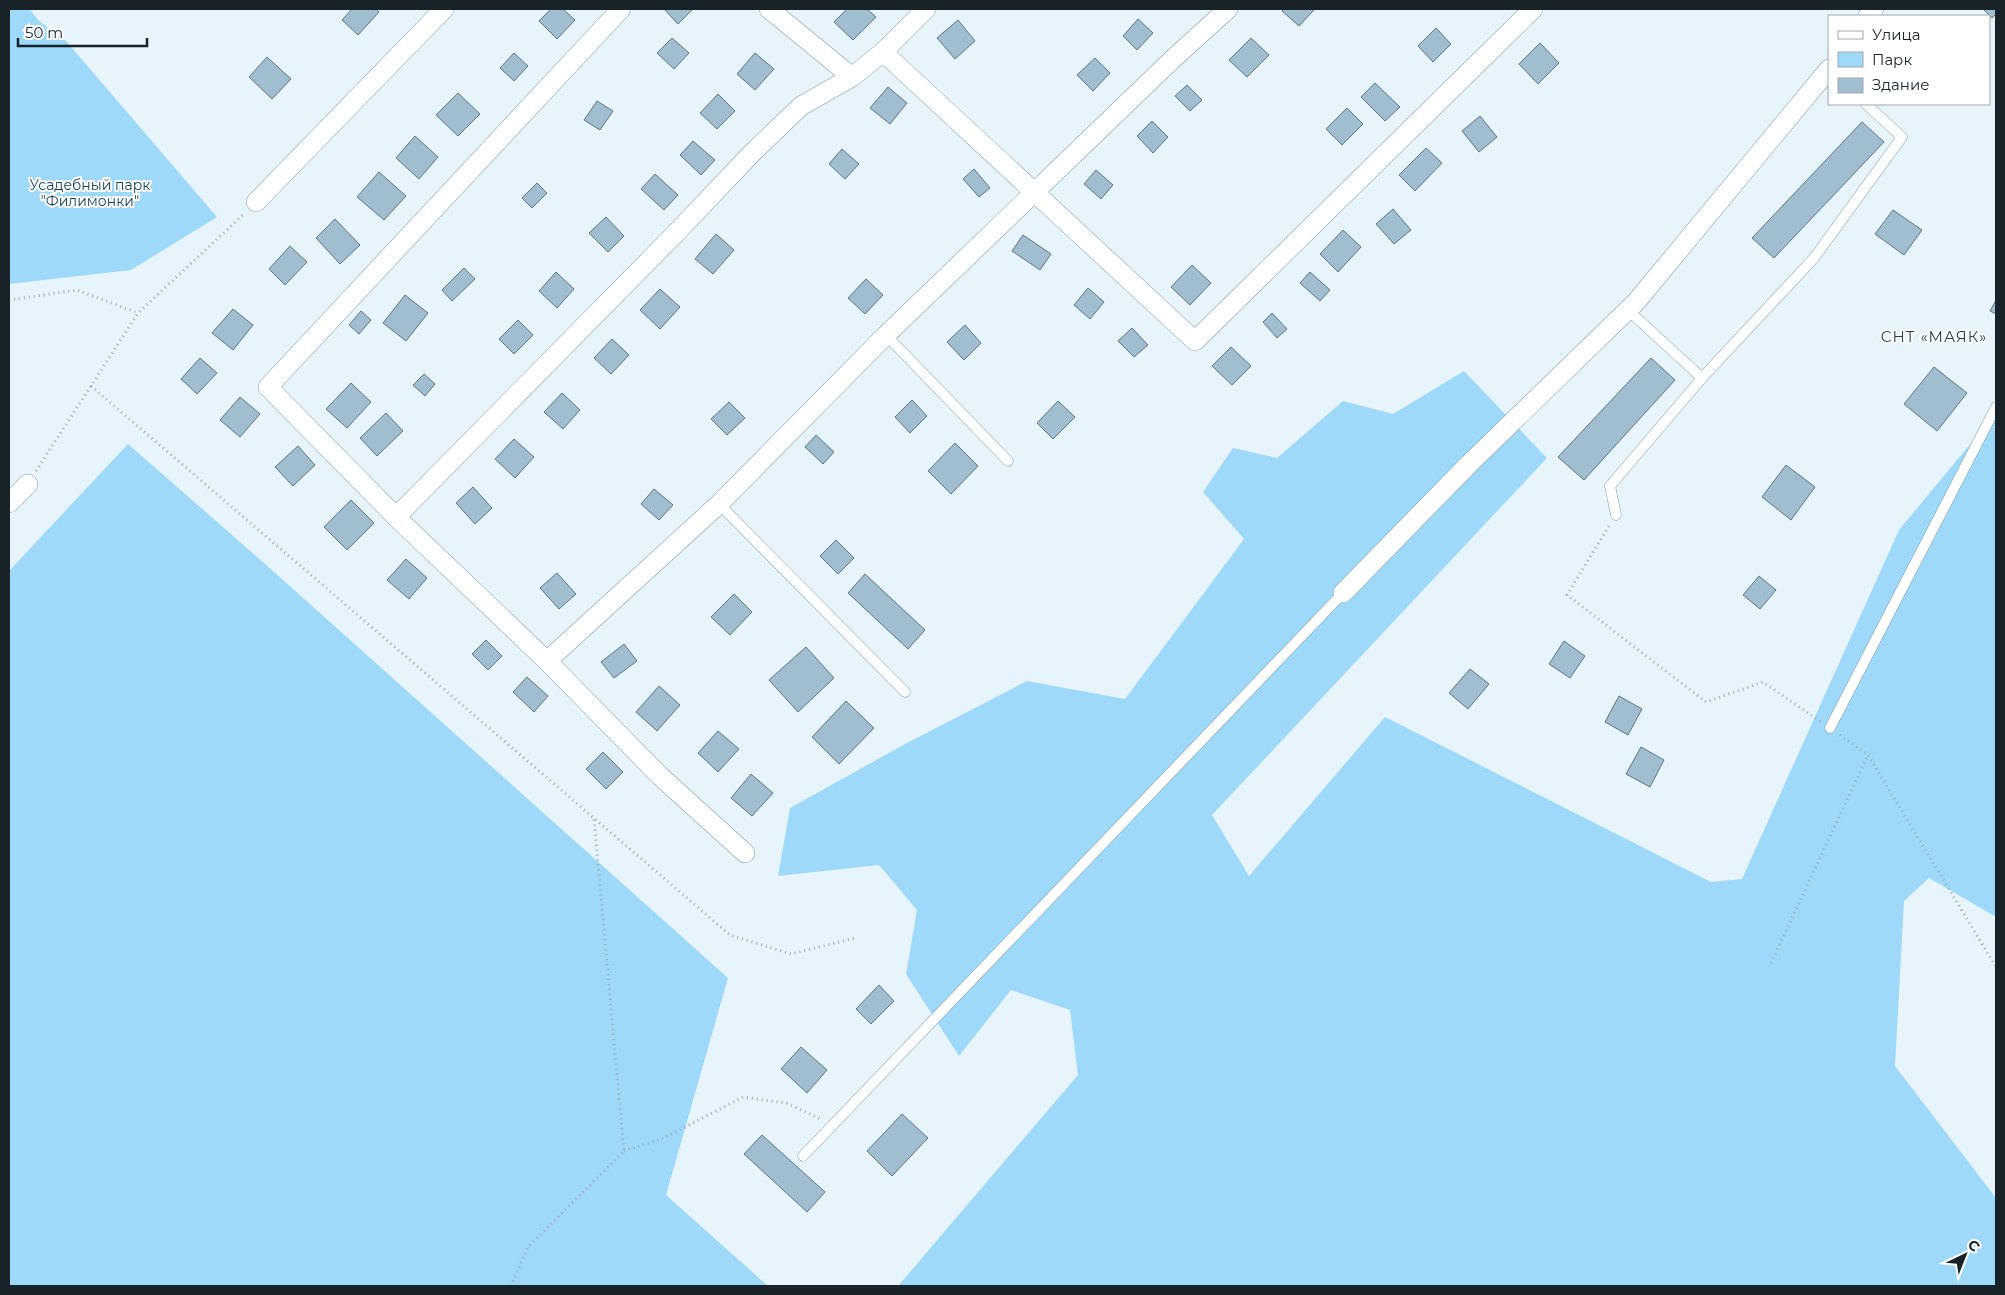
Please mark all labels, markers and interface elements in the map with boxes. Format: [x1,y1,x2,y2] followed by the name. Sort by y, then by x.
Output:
[18,15,146,47] scale bar
[1828,15,1990,105] legend
[25,23,63,42] text: 50 m
[1872,25,1920,44] text: Улица
[1872,50,1912,69] text: Парк
[1872,75,1930,94] text: Здание
[30,176,150,210] park label: Усадебный парк "Филимонки"
[1881,327,1987,346] district label: СНТ «МАЯК»
[1940,1230,1990,1280] north arrow
[1964,1235,1984,1256] text: С

